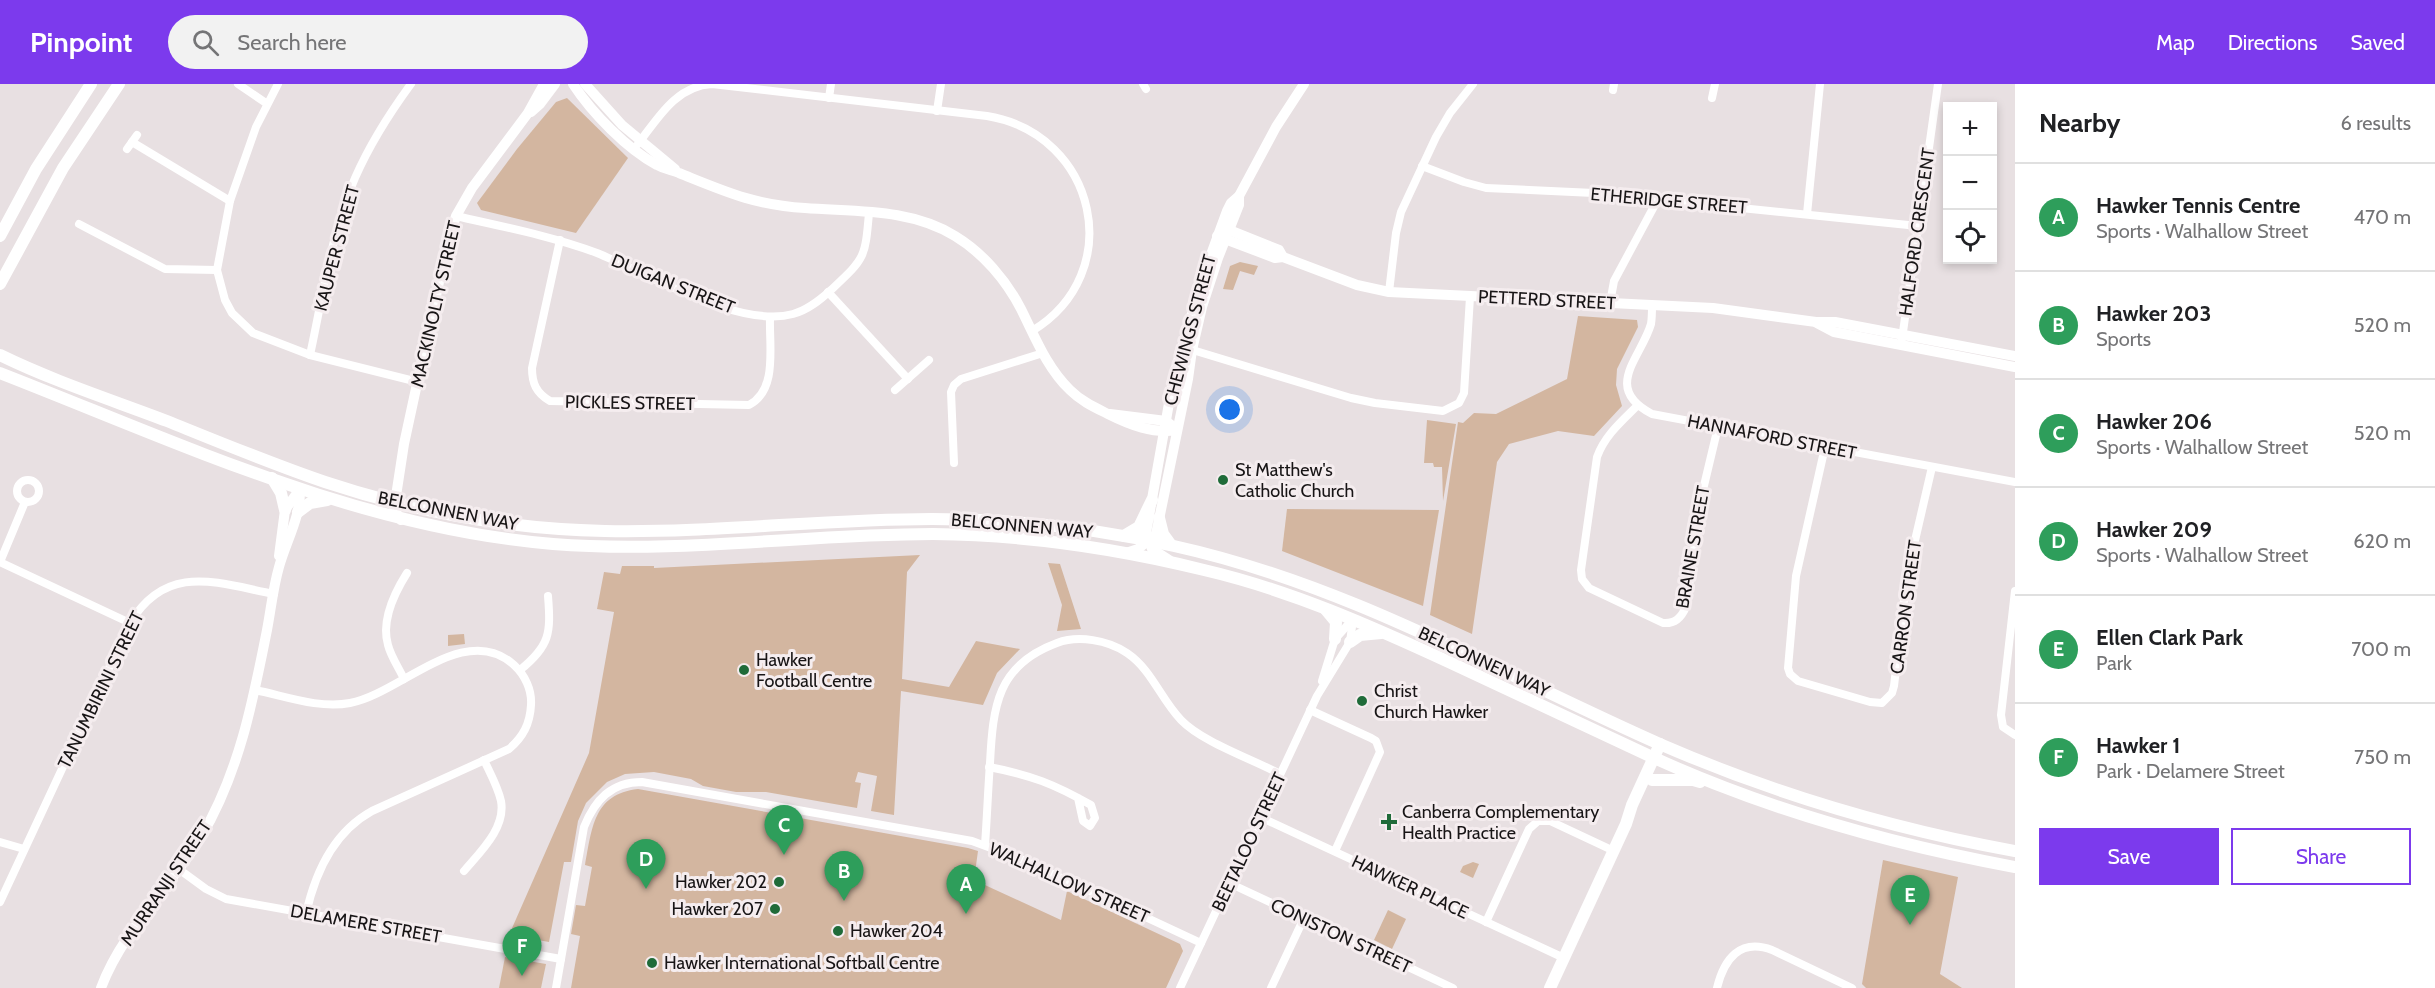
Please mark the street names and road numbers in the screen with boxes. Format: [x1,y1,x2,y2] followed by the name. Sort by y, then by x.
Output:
[1894,146,1940,318] street label: HALFORD CRESCENT
[310,182,365,313] street label: KAUPER STREET
[1590,183,1749,219] street label: ETHERIDGE STREET
[406,218,466,389] street label: MACKINOLTY STREET
[608,249,738,319] street label: DUIGAN STREET
[1159,252,1221,408] street label: CHEWINGS STREET
[1478,285,1617,315] street label: PETTERD STREET
[565,391,696,415] street label: PICKLES STREET
[1686,410,1859,464] street label: HANNAFORD STREET
[1671,483,1715,610] street label: BRAINE STREET
[376,487,521,536] street label: BELCONNEN WAY
[950,509,1095,543] street label: BELCONNEN WAY
[1886,538,1926,675] street label: CARRON STREET
[53,607,149,772] street label: TANUMBIRINI STREET
[1415,622,1554,702] street label: BELCONNEN WAY
[1207,768,1291,915] street label: BEETALOO STREET
[116,816,216,950] street label: MURRANJI STREET
[985,838,1153,928] street label: WALHALLOW STREET
[1348,850,1472,924] street label: HAWKER PLACE
[1267,894,1415,978] street label: CONISTON STREET
[289,900,444,948] street label: DELAMERE STREET

